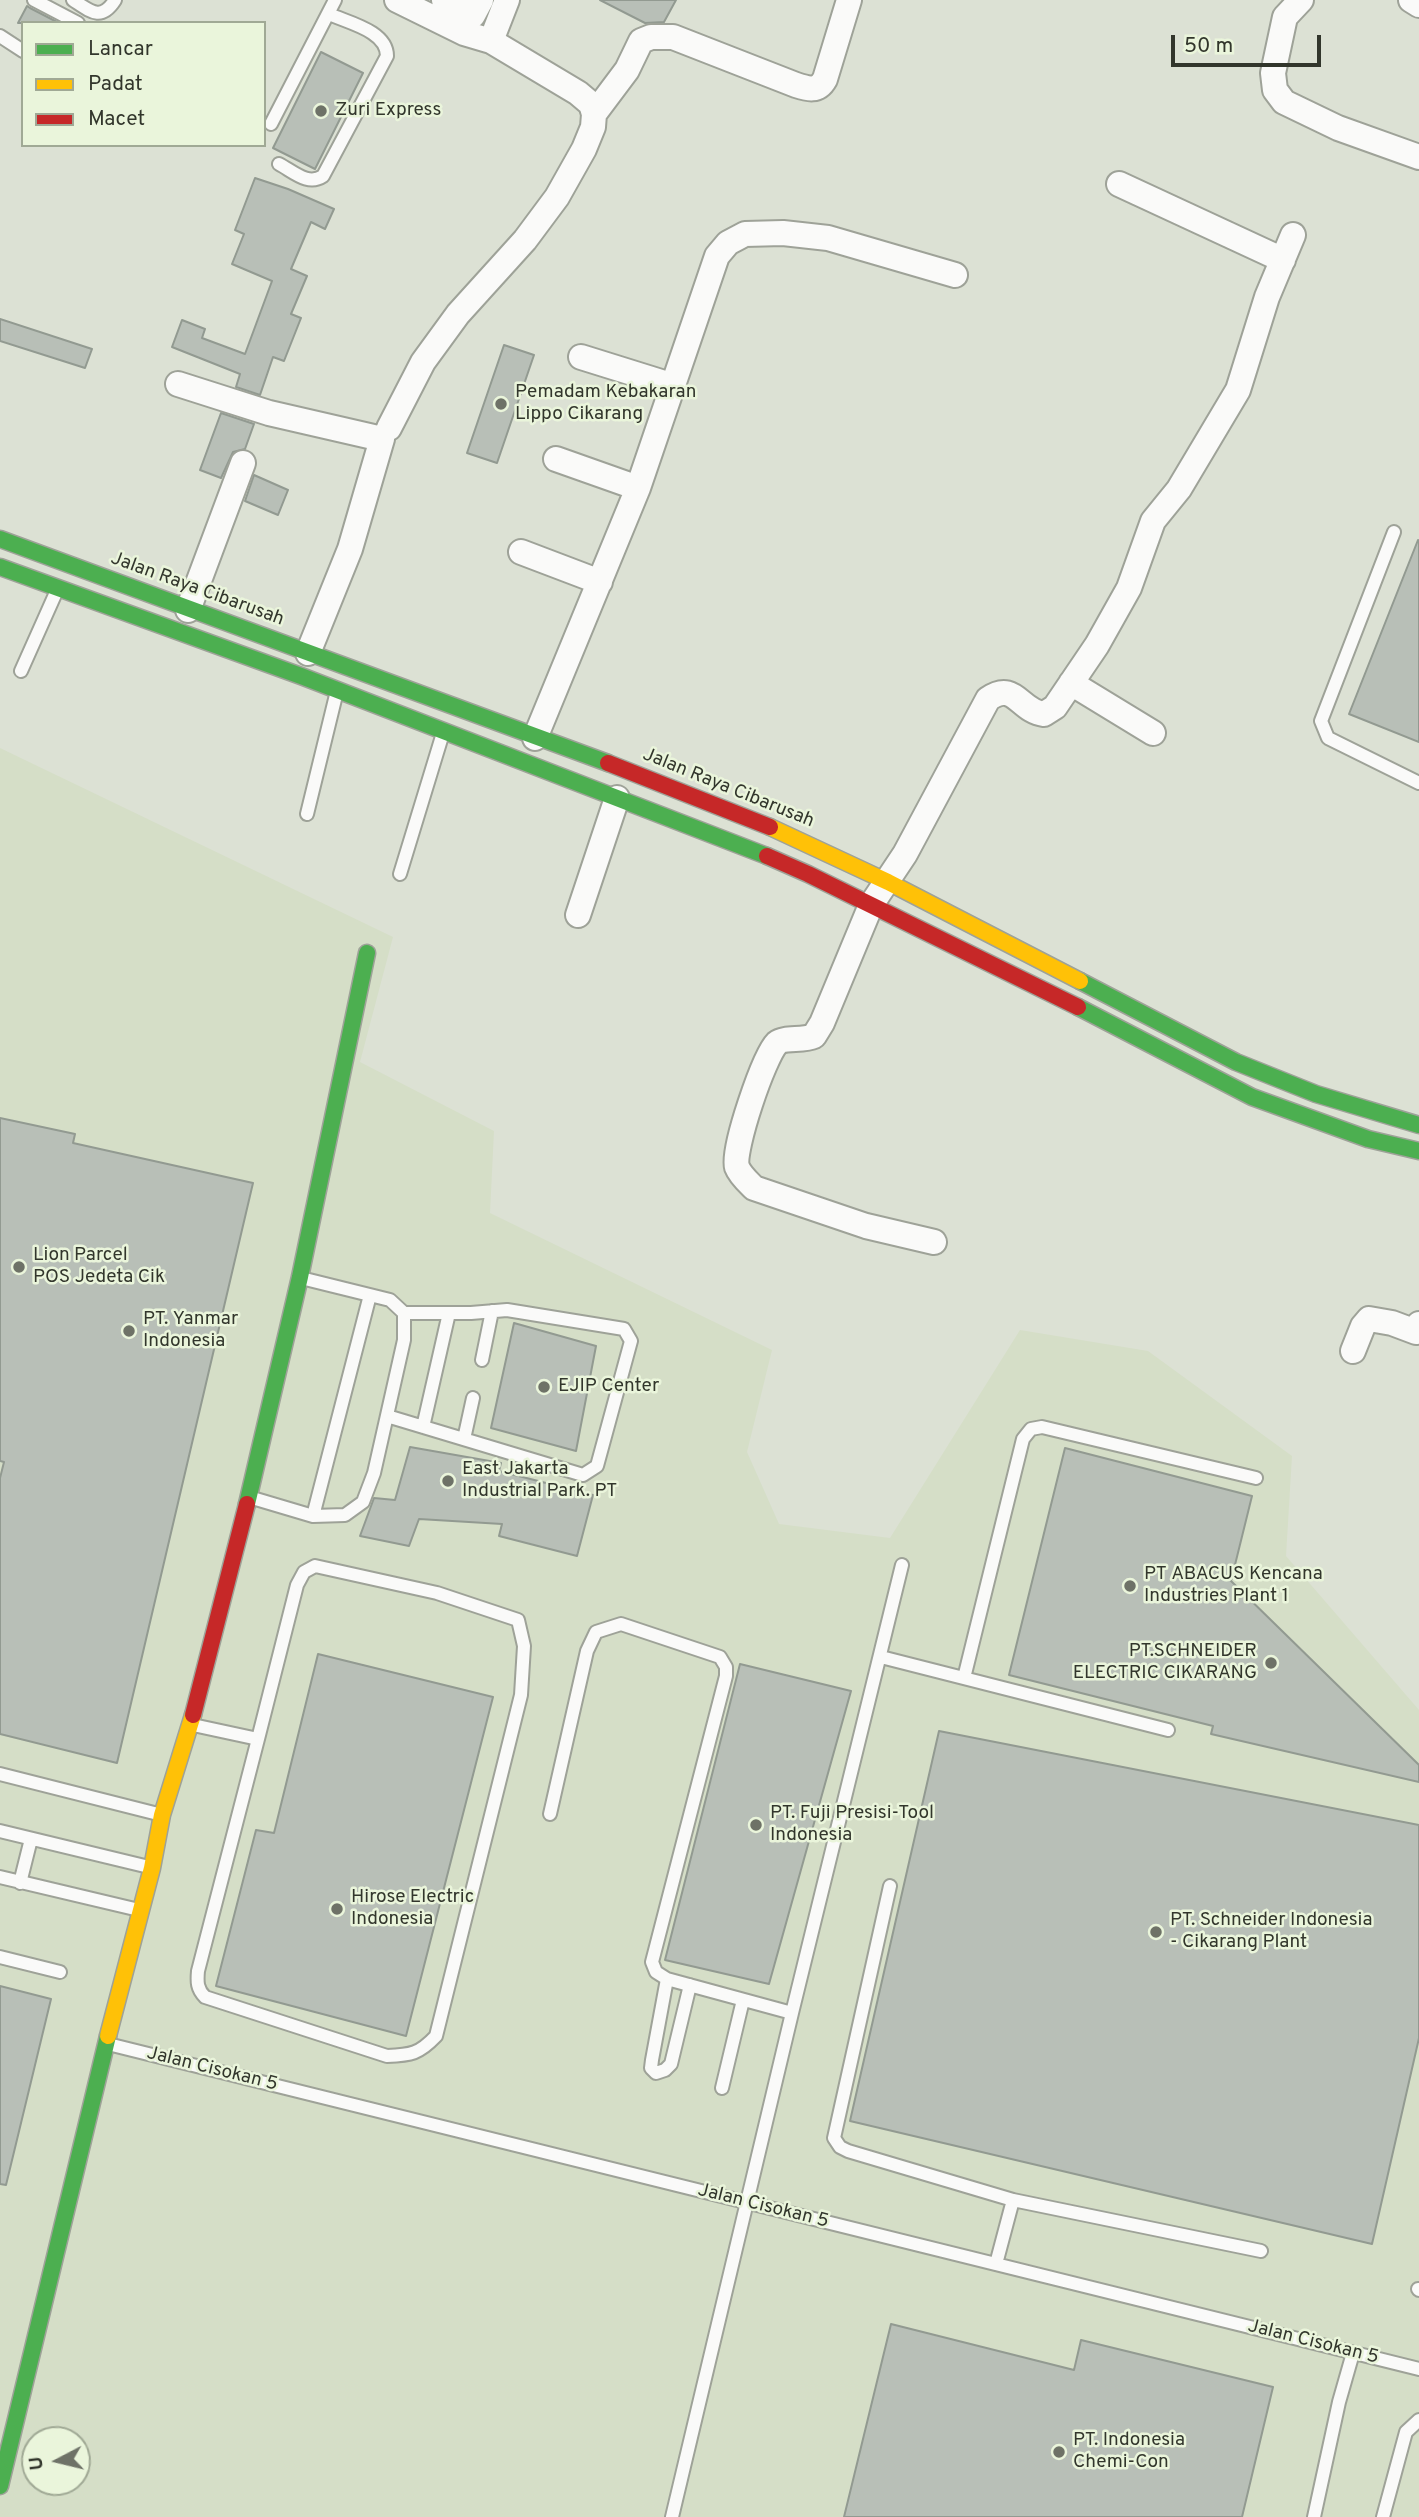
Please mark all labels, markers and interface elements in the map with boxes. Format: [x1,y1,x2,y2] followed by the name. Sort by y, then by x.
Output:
[21,21,266,147] legend
[1174,21,1324,65] scale bar
[1184,33,1233,60] text: 50 m
[88,36,153,63] text: Lancar
[88,71,143,98] text: Padat
[335,100,441,122] place label: Zuri Express
[313,103,329,119] marker: Zuri Express
[88,106,145,133] text: Macet
[515,382,696,426] place label: Pemadam Kebakaran Lippo Cikarang
[493,396,509,412] marker: Pemadam Kebakaran Lippo Cikarang
[107,548,287,632] street label: Jalan Raya Cibarusah
[639,744,817,834] street label: Jalan Raya Cibarusah
[33,1245,165,1289] place label: Lion Parcel POS Jedeta Cik
[11,1259,27,1275] marker: Lion Parcel POS Jedeta Cik
[143,1309,238,1353] place label: PT. Yanmar Indonesia
[121,1323,137,1339] marker: PT. Yanmar Indonesia
[558,1376,659,1398] place label: EJIP Center
[536,1379,552,1395] marker: EJIP Center
[462,1459,617,1503] place label: East Jakarta Industrial Park. PT
[440,1473,456,1489] marker: East Jakarta Industrial Park. PT
[1144,1564,1323,1608] place label: PT ABACUS Kencana Industries Plant 1
[1122,1578,1138,1594] marker: PT ABACUS Kencana Industries Plant 1
[1073,1641,1257,1685] place label: PT.SCHNEIDER ELECTRIC CIKARANG
[1263,1655,1279,1671] marker: PT.SCHNEIDER ELECTRIC CIKARANG
[770,1803,934,1847] place label: PT. Fuji Presisi-Tool Indonesia
[748,1817,764,1833] marker: PT. Fuji Presisi-Tool Indonesia
[351,1887,474,1931] place label: Hirose Electric Indonesia
[329,1901,345,1917] marker: Hirose Electric Indonesia
[1170,1910,1372,1954] place label: PT. Schneider Indonesia - Cikarang Plant
[1148,1924,1164,1940] marker: PT. Schneider Indonesia - Cikarang Plant
[144,2043,280,2097] street label: Jalan Cisokan 5
[695,2180,831,2234] street label: Jalan Cisokan 5
[1245,2316,1381,2370] street label: Jalan Cisokan 5
[21,2426,91,2496] north arrow
[1073,2430,1185,2474] place label: PT. Indonesia Chemi-Con
[1051,2444,1067,2460] marker: PT. Indonesia Chemi-Con
[24,2455,50,2471] text: U

